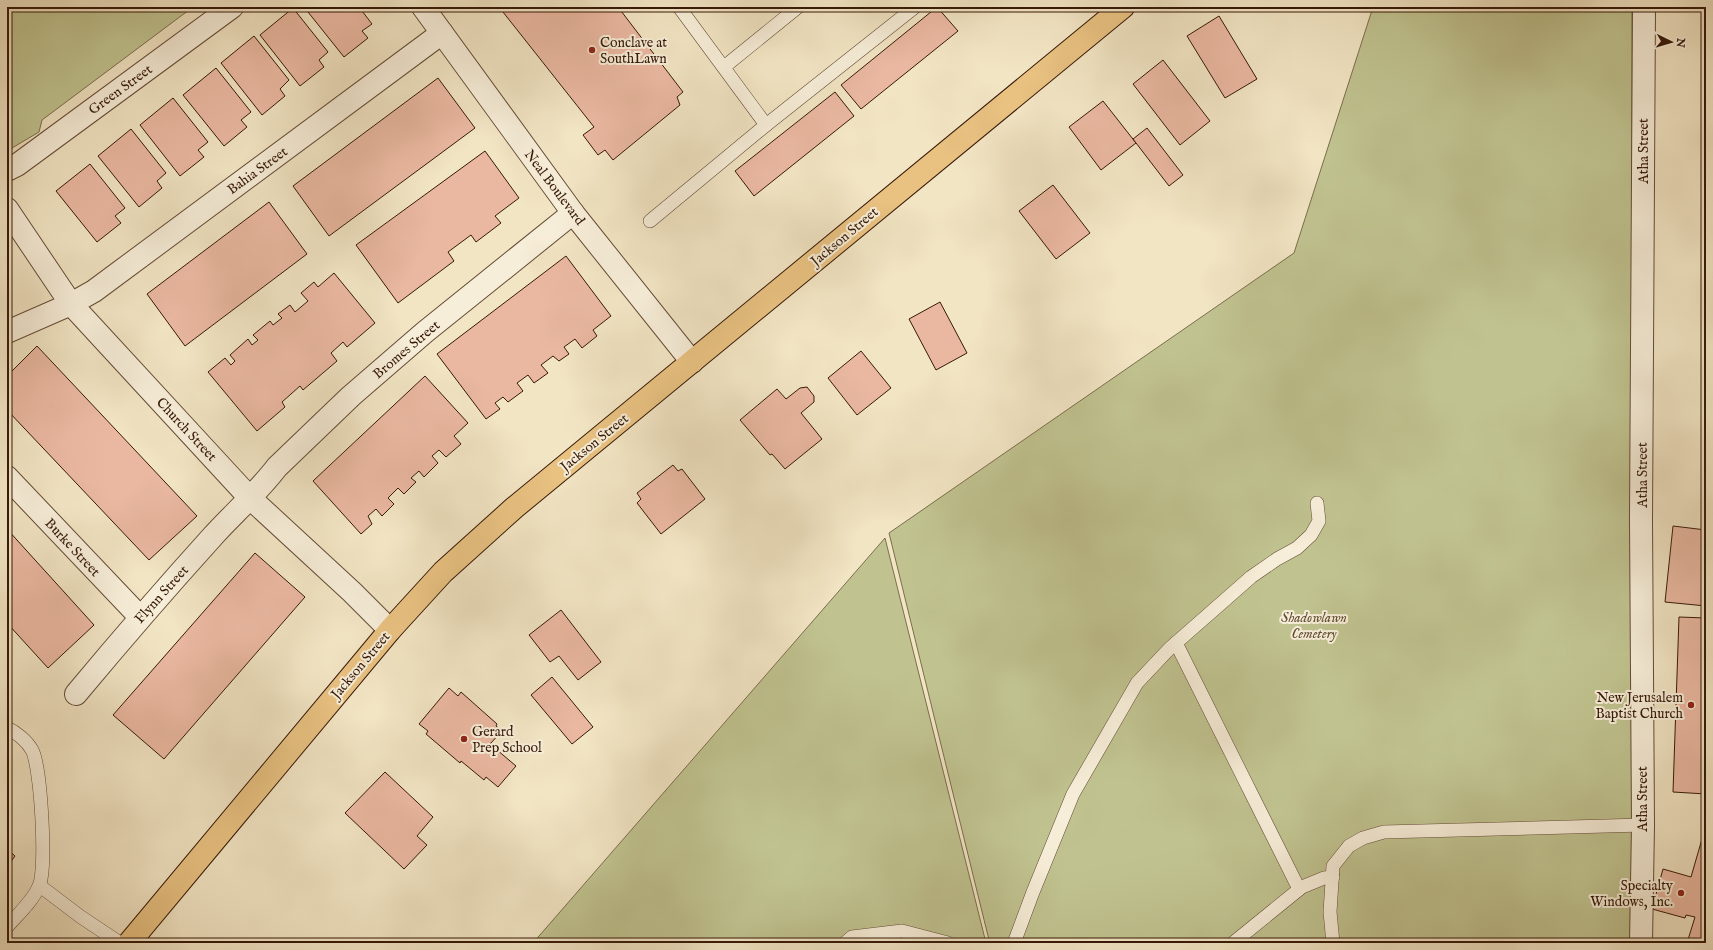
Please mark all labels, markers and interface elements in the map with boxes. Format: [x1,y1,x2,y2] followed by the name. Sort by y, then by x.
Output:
[1651,22,1691,62] north arrow
[600,34,667,68] place label: Conclave at SouthLawn
[1673,36,1687,49] text: N
[587,45,597,55] marker: Conclave at SouthLawn
[85,61,156,119] street label: Green Street
[1635,118,1653,185] street label: Atha Street
[224,143,292,199] street label: Bahia Street
[520,146,589,229] street label: Neal Boulevard
[806,203,882,272] street label: Jackson Street
[369,316,444,383] street label: Bromes Street
[152,394,221,466] street label: Church Street
[555,410,633,477] street label: Jackson Street
[1634,442,1652,509] street label: Atha Street
[41,515,104,581] street label: Burke Street
[131,562,193,628] street label: Flynn Street
[1281,609,1347,643] park label: Shadowlawn Cemetery
[326,628,394,705] street label: Jackson Street
[1596,689,1684,723] place label: New Jerusalem Baptist Church
[1686,700,1696,710] marker: New Jerusalem Baptist Church
[472,723,542,757] place label: Gerard Prep School
[459,734,469,744] marker: Gerard Prep School
[1634,766,1652,833] street label: Atha Street
[1590,877,1673,911] place label: Specialty Windows, Inc.
[1676,888,1686,898] marker: Specialty Windows, Inc.

